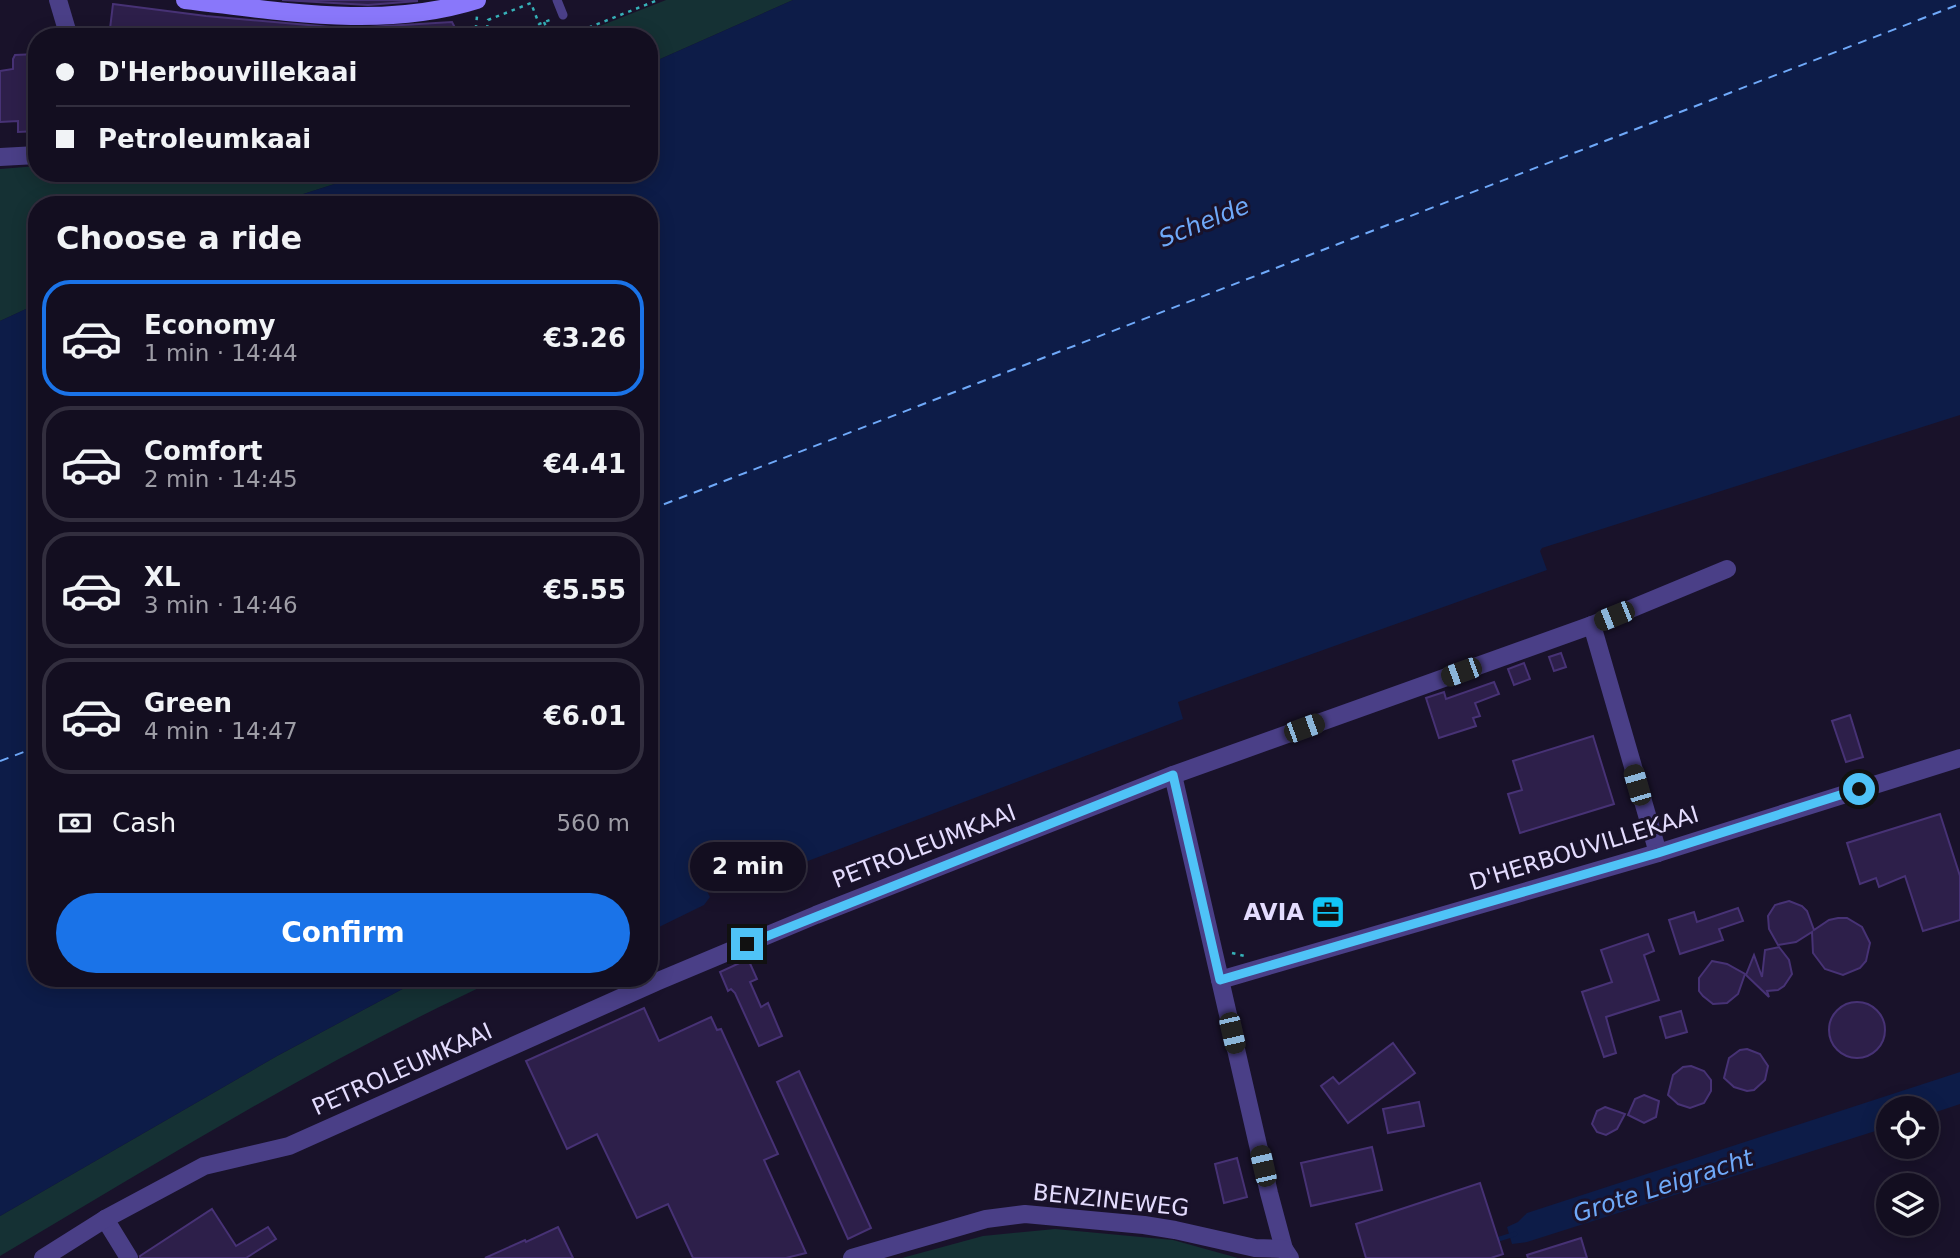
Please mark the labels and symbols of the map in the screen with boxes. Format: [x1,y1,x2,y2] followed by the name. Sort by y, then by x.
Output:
[1155,191,1253,253] water label: Schelde
[1591,598,1638,634] car
[1438,655,1485,689] car
[1281,711,1328,745] car
[1622,762,1653,808] car
[1843,773,1875,805] route start
[829,799,1019,893] street label: PETROLEUMKAAI
[1466,801,1702,895] street label: D'HERBOUVILLEKAAI
[689,842,805,892] callout: 2 min
[1309,893,1347,931] office icon: AVIA
[1244,899,1304,925] place label: AVIA
[731,928,763,960] route end
[1218,1010,1247,1056] car
[308,1018,496,1120] street label: PETROLEUMKAAI
[1249,1143,1278,1189] car
[1570,1143,1758,1228] water label: Grote Leigracht
[1032,1179,1190,1221] street label: BENZINEWEG

